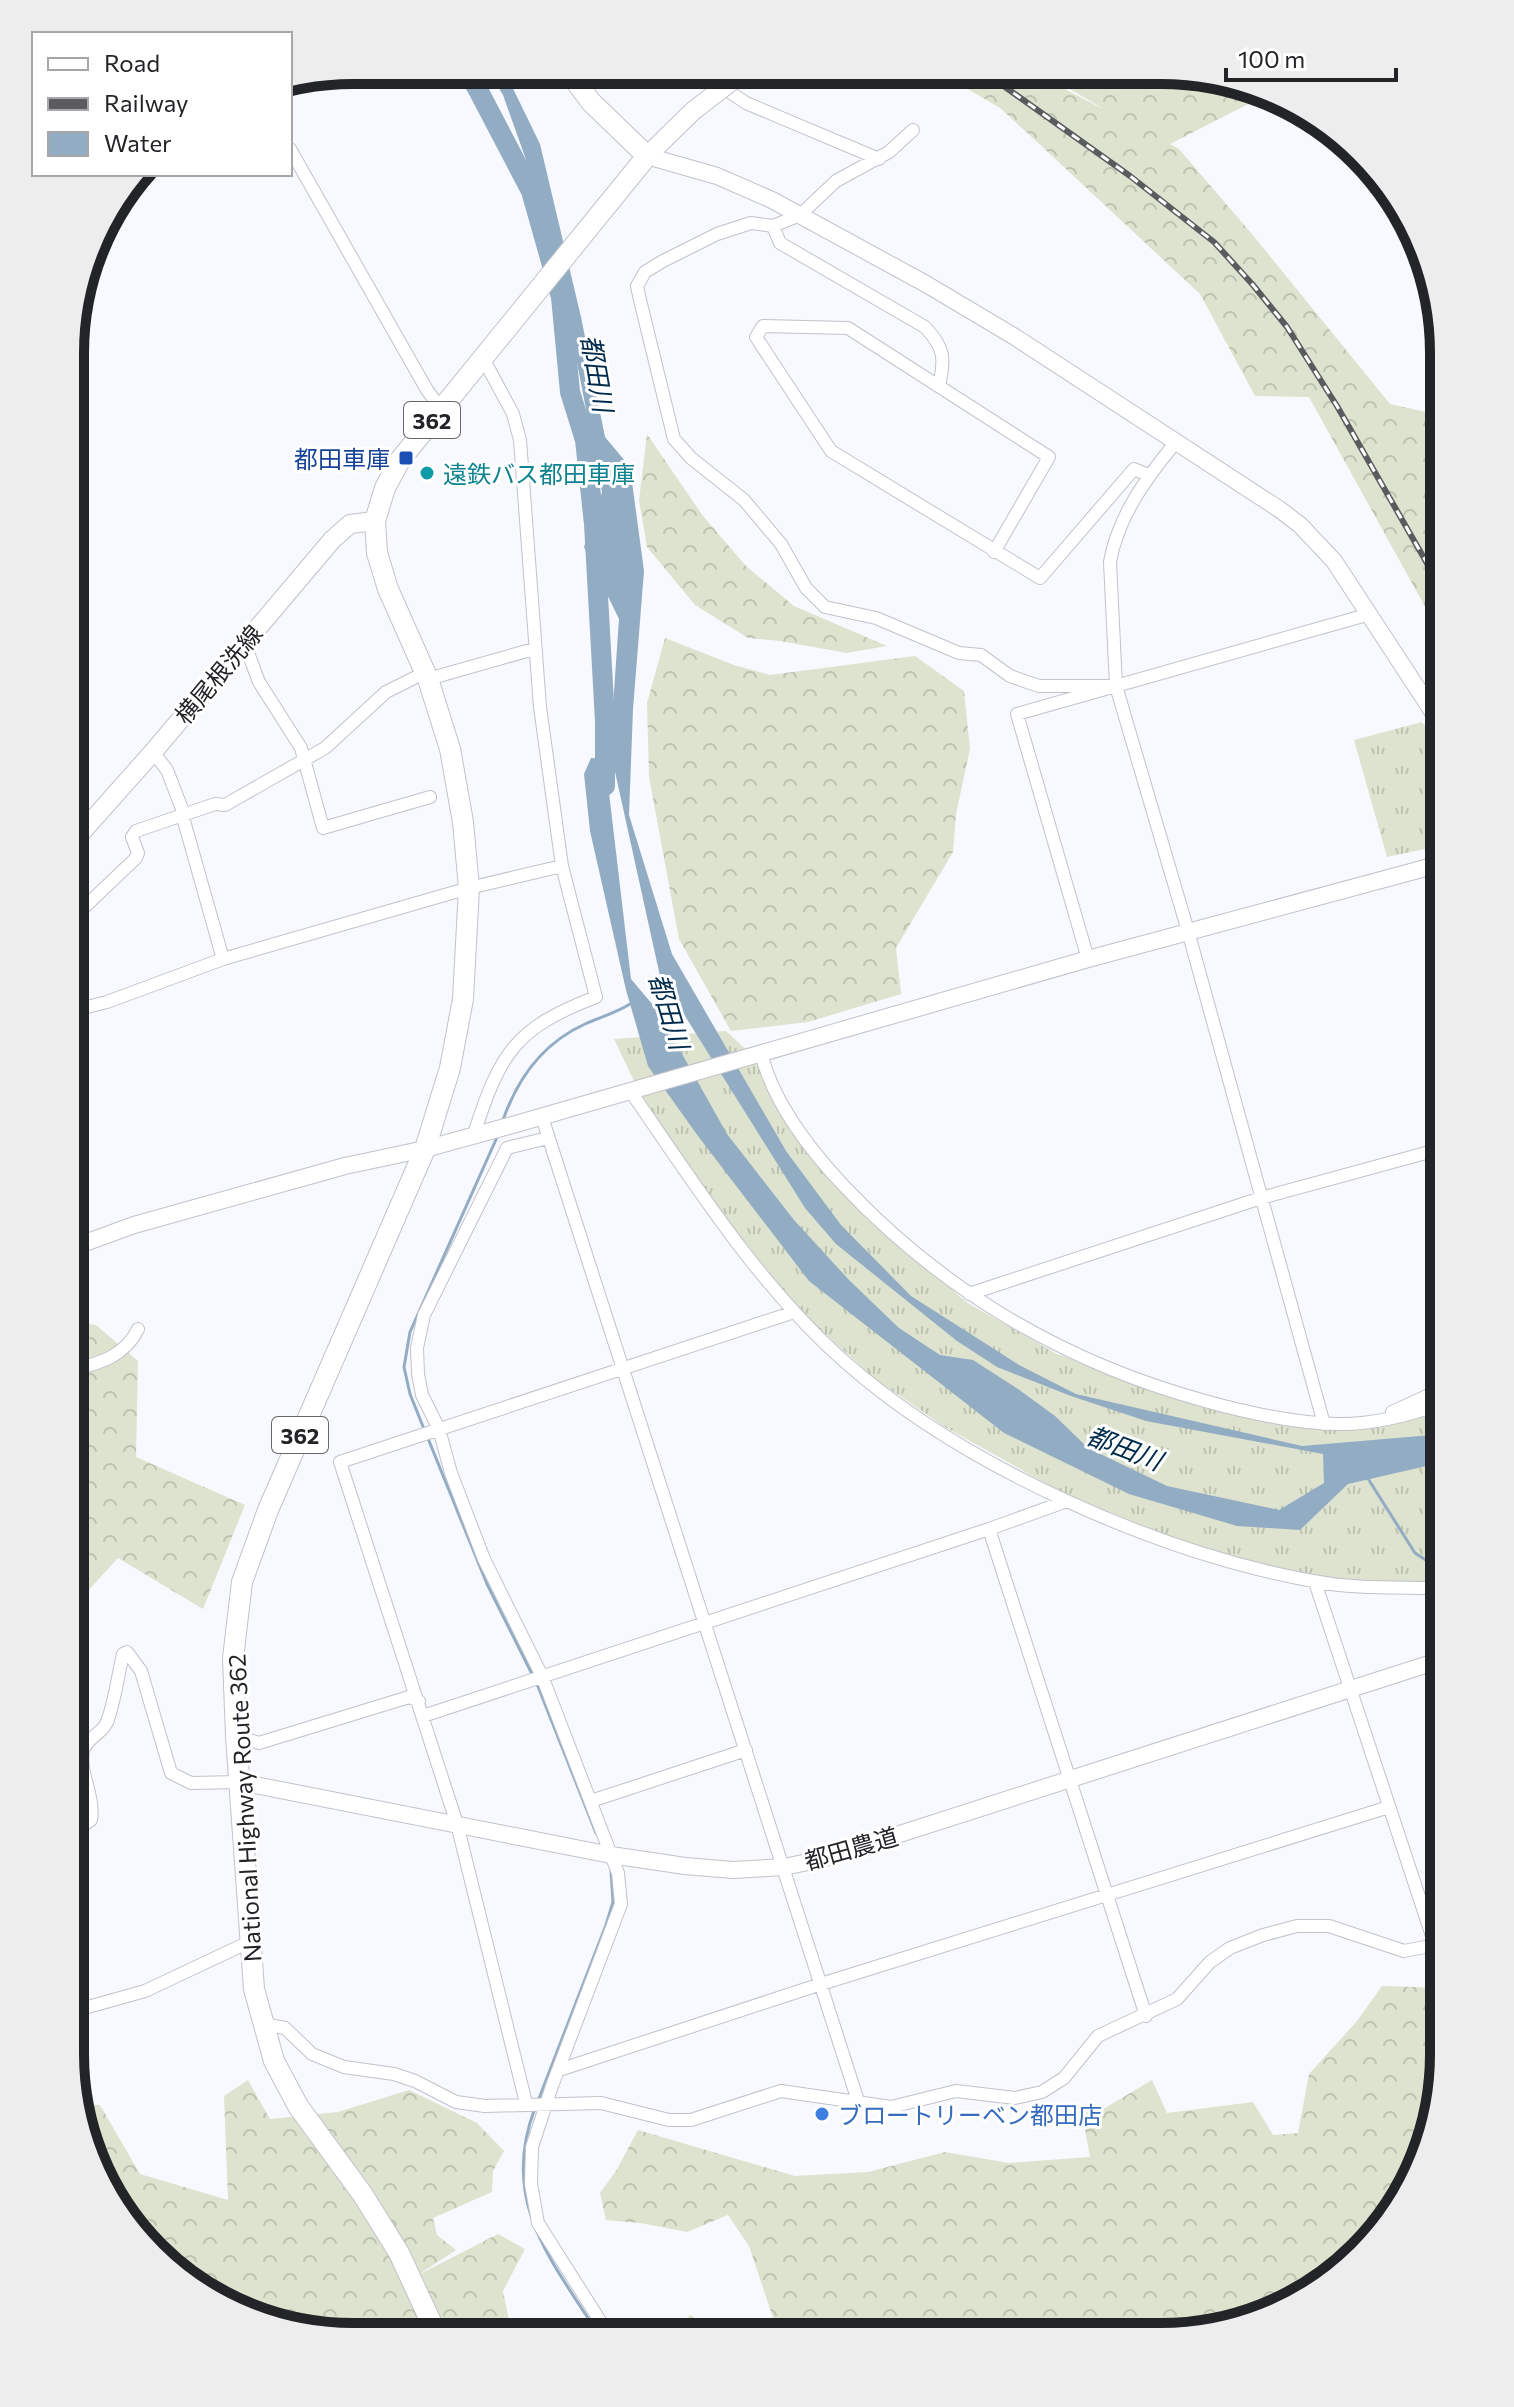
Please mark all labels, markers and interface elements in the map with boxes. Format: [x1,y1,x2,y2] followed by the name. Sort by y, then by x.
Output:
[32,32,292,176] legend
[1226,32,1396,82] scale bar
[1238,44,1305,73] text: 100 m
[104,48,160,77] text: Road
[104,88,189,117] text: Railway
[104,128,172,157] text: Water
[576,332,621,417] water label: 都田川
[404,402,460,438] road number: 362
[294,444,390,473] place label: 都田車庫
[397,449,415,467] marker: 都田車庫
[443,459,635,488] place label: 遠鉄バス都田車庫
[418,464,436,482] marker: 遠鉄バス都田車庫
[168,619,268,729] street label: 横尾根洗線
[644,969,697,1056] water label: 都田川
[272,1417,328,1453] road number: 362
[1083,1419,1170,1477] water label: 都田川
[221,1653,267,1963] street label: National Highway Route 362
[801,1821,901,1875] street label: 都田農道
[838,2100,1102,2129] place label: ブロートリーベン都田店
[813,2105,831,2123] marker: ブロートリーベン都田店

